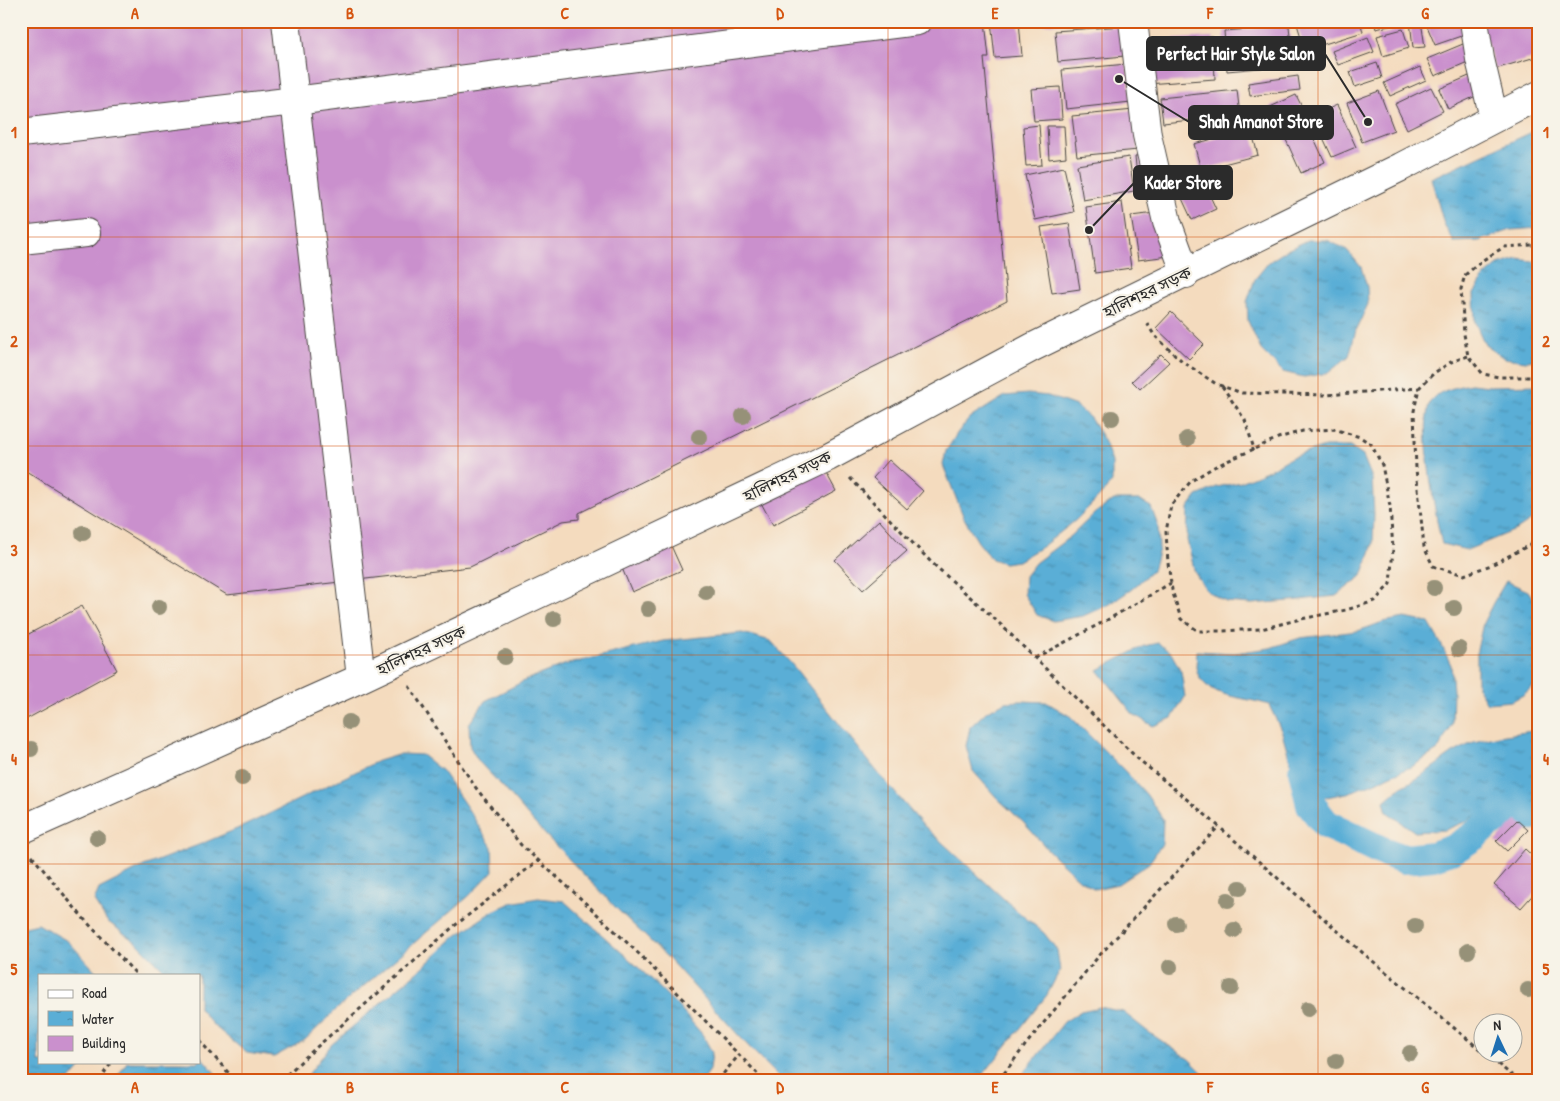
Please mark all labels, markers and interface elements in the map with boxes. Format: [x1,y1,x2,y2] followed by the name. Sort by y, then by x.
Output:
[131,2,139,24] text: A
[346,2,354,24] text: B
[561,2,570,24] text: C
[776,2,784,24] text: D
[991,2,999,24] text: E
[1206,2,1214,24] text: F
[1421,2,1429,24] text: G
[1147,37,1325,70] callout: Perfect Hair Style Salon
[1157,41,1315,67] text: Perfect Hair Style Salon
[1189,106,1333,139] callout: Shah Amanot Store
[1199,109,1324,134] text: Shah Amanot Store
[11,121,17,143] text: 1
[1543,121,1549,143] text: 1
[1134,166,1232,199] callout: Kader Store
[1144,170,1223,195] text: Kader Store
[1098,261,1196,323] street label: হালিশহর সড়ক
[10,330,18,352] text: 2
[1542,330,1550,352] text: 2
[738,445,836,507] street label: হালিশহর সড়ক
[10,539,18,561] text: 3
[1542,539,1550,561] text: 3
[372,619,470,681] street label: হালিশহর সড়ক
[11,748,17,770] text: 4
[1543,748,1549,770] text: 4
[11,958,18,980] text: 5
[1543,958,1550,980] text: 5
[38,974,200,1064] legend
[82,982,107,1003] text: Road
[82,1008,114,1029] text: Water
[1472,1014,1522,1064] north arrow
[1493,1015,1502,1034] text: N
[82,1032,126,1053] text: Building
[131,1076,139,1098] text: A
[346,1076,354,1098] text: B
[561,1076,570,1098] text: C
[776,1076,784,1098] text: D
[991,1076,999,1098] text: E
[1206,1076,1214,1098] text: F
[1421,1076,1429,1098] text: G

